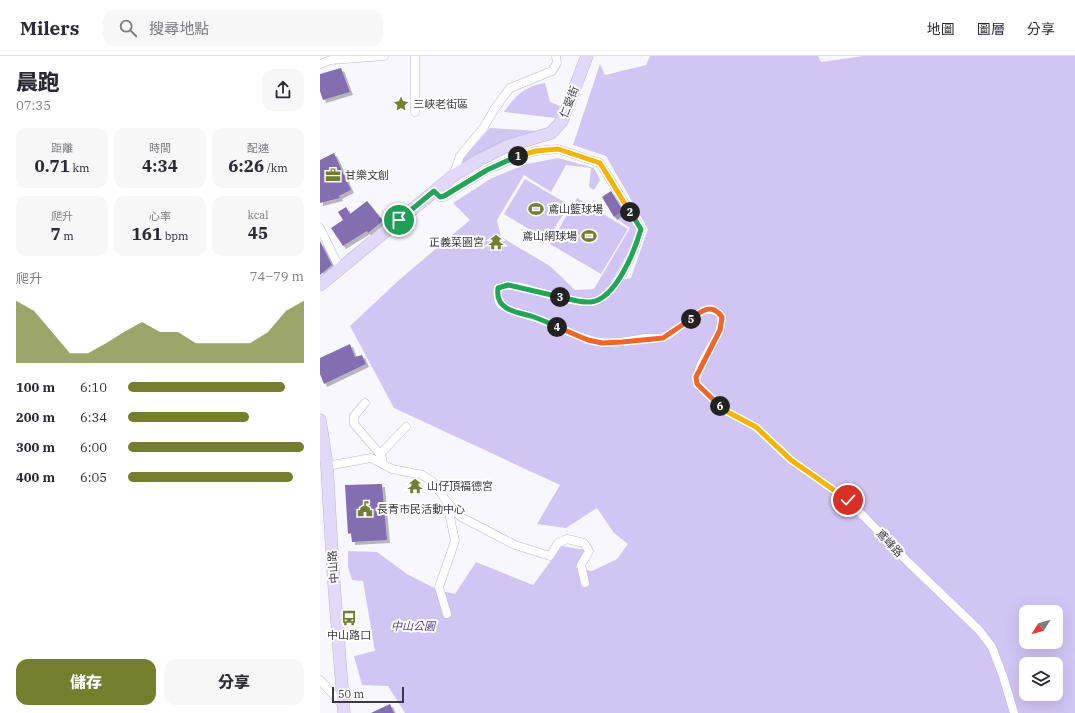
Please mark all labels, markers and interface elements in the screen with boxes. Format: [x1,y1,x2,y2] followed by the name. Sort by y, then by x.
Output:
[103,10,383,46] search box
[20,16,79,40] text: Milers
[117,17,139,39] icon: search
[149,19,209,38] text: 搜尋地點
[927,20,955,38] text: 地圖
[977,20,1005,38] text: 圖層
[1027,20,1055,38] text: 分享
[16,67,60,96] text: 晨跑
[262,69,304,111] button: share
[557,84,581,120] street label: 仁愛街
[392,95,410,113] place icon: 三峽老街區
[16,97,51,114] text: 07:35
[413,97,468,111] place label: 三峽老街區
[51,141,73,155] text: 距離
[149,141,171,155] text: 時間
[247,141,269,155] text: 配速
[508,146,528,166] pin: 1
[515,149,521,163] text: 1
[35,155,70,177] text: 0.71
[142,155,178,177] text: 4:34
[228,155,264,177] text: 6:26
[70,161,89,175] text: km
[264,161,288,175] text: /km
[324,166,342,184] office icon: 甘樂文創
[345,168,389,182] place label: 甘樂文創
[527,200,545,218] sports icon: 鳶山籃球場
[548,202,603,216] place label: 鳶山籃球場
[620,202,640,222] pin: 2
[382,203,416,237] pin
[627,205,633,219] text: 2
[247,208,269,222] text: kcal
[51,209,73,223] text: 爬升
[149,209,171,223] text: 心率
[388,209,410,231] icon: arrive
[248,222,268,244] text: 45
[50,223,61,245] text: 7
[132,223,162,245] text: 161
[580,227,598,245] sports icon: 鳶山網球場
[61,229,74,243] text: m
[162,229,188,243] text: bpm
[522,229,577,243] place label: 鳶山網球場
[487,233,505,251] temple icon: 正義菜園宮
[429,235,484,249] place label: 正義菜園宮
[250,268,304,285] text: 74–79 m
[16,270,42,287] text: 爬升
[550,287,570,307] pin: 3
[557,290,563,304] text: 3
[681,309,701,329] pin: 5
[688,312,694,326] text: 5
[547,317,567,337] pin: 4
[554,320,560,334] text: 4
[16,379,55,396] text: 100 m
[80,379,107,396] text: 6:10
[710,396,730,416] pin: 6
[717,399,723,413] text: 6
[16,409,55,426] text: 200 m
[80,409,107,426] text: 6:34
[16,439,55,456] text: 300 m
[80,439,107,456] text: 6:00
[16,469,55,486] text: 400 m
[80,469,107,486] text: 6:05
[406,477,424,495] temple icon: 山仔頂福德宮
[427,479,493,493] place label: 山仔頂福德宮
[831,483,865,517] pin
[837,489,859,511] icon: check
[356,500,374,518] public building icon: 長青市民活動中心
[377,502,465,516] place label: 長青市民活動中心
[874,526,906,560] street label: 鳶峰路
[325,550,341,584] street label: 中山路
[1019,605,1063,649] north arrow
[1019,605,1063,701] map controls
[340,609,358,627] bus stop icon: 中山路口
[391,619,437,633] park label: 中山公園
[327,628,371,642] place label: 中山路口
[1019,657,1063,701] button: layers
[16,659,156,705] button: 儲存
[164,659,304,705] button: 分享
[332,685,404,704] scale bar
[338,687,364,701] text: 50 m

